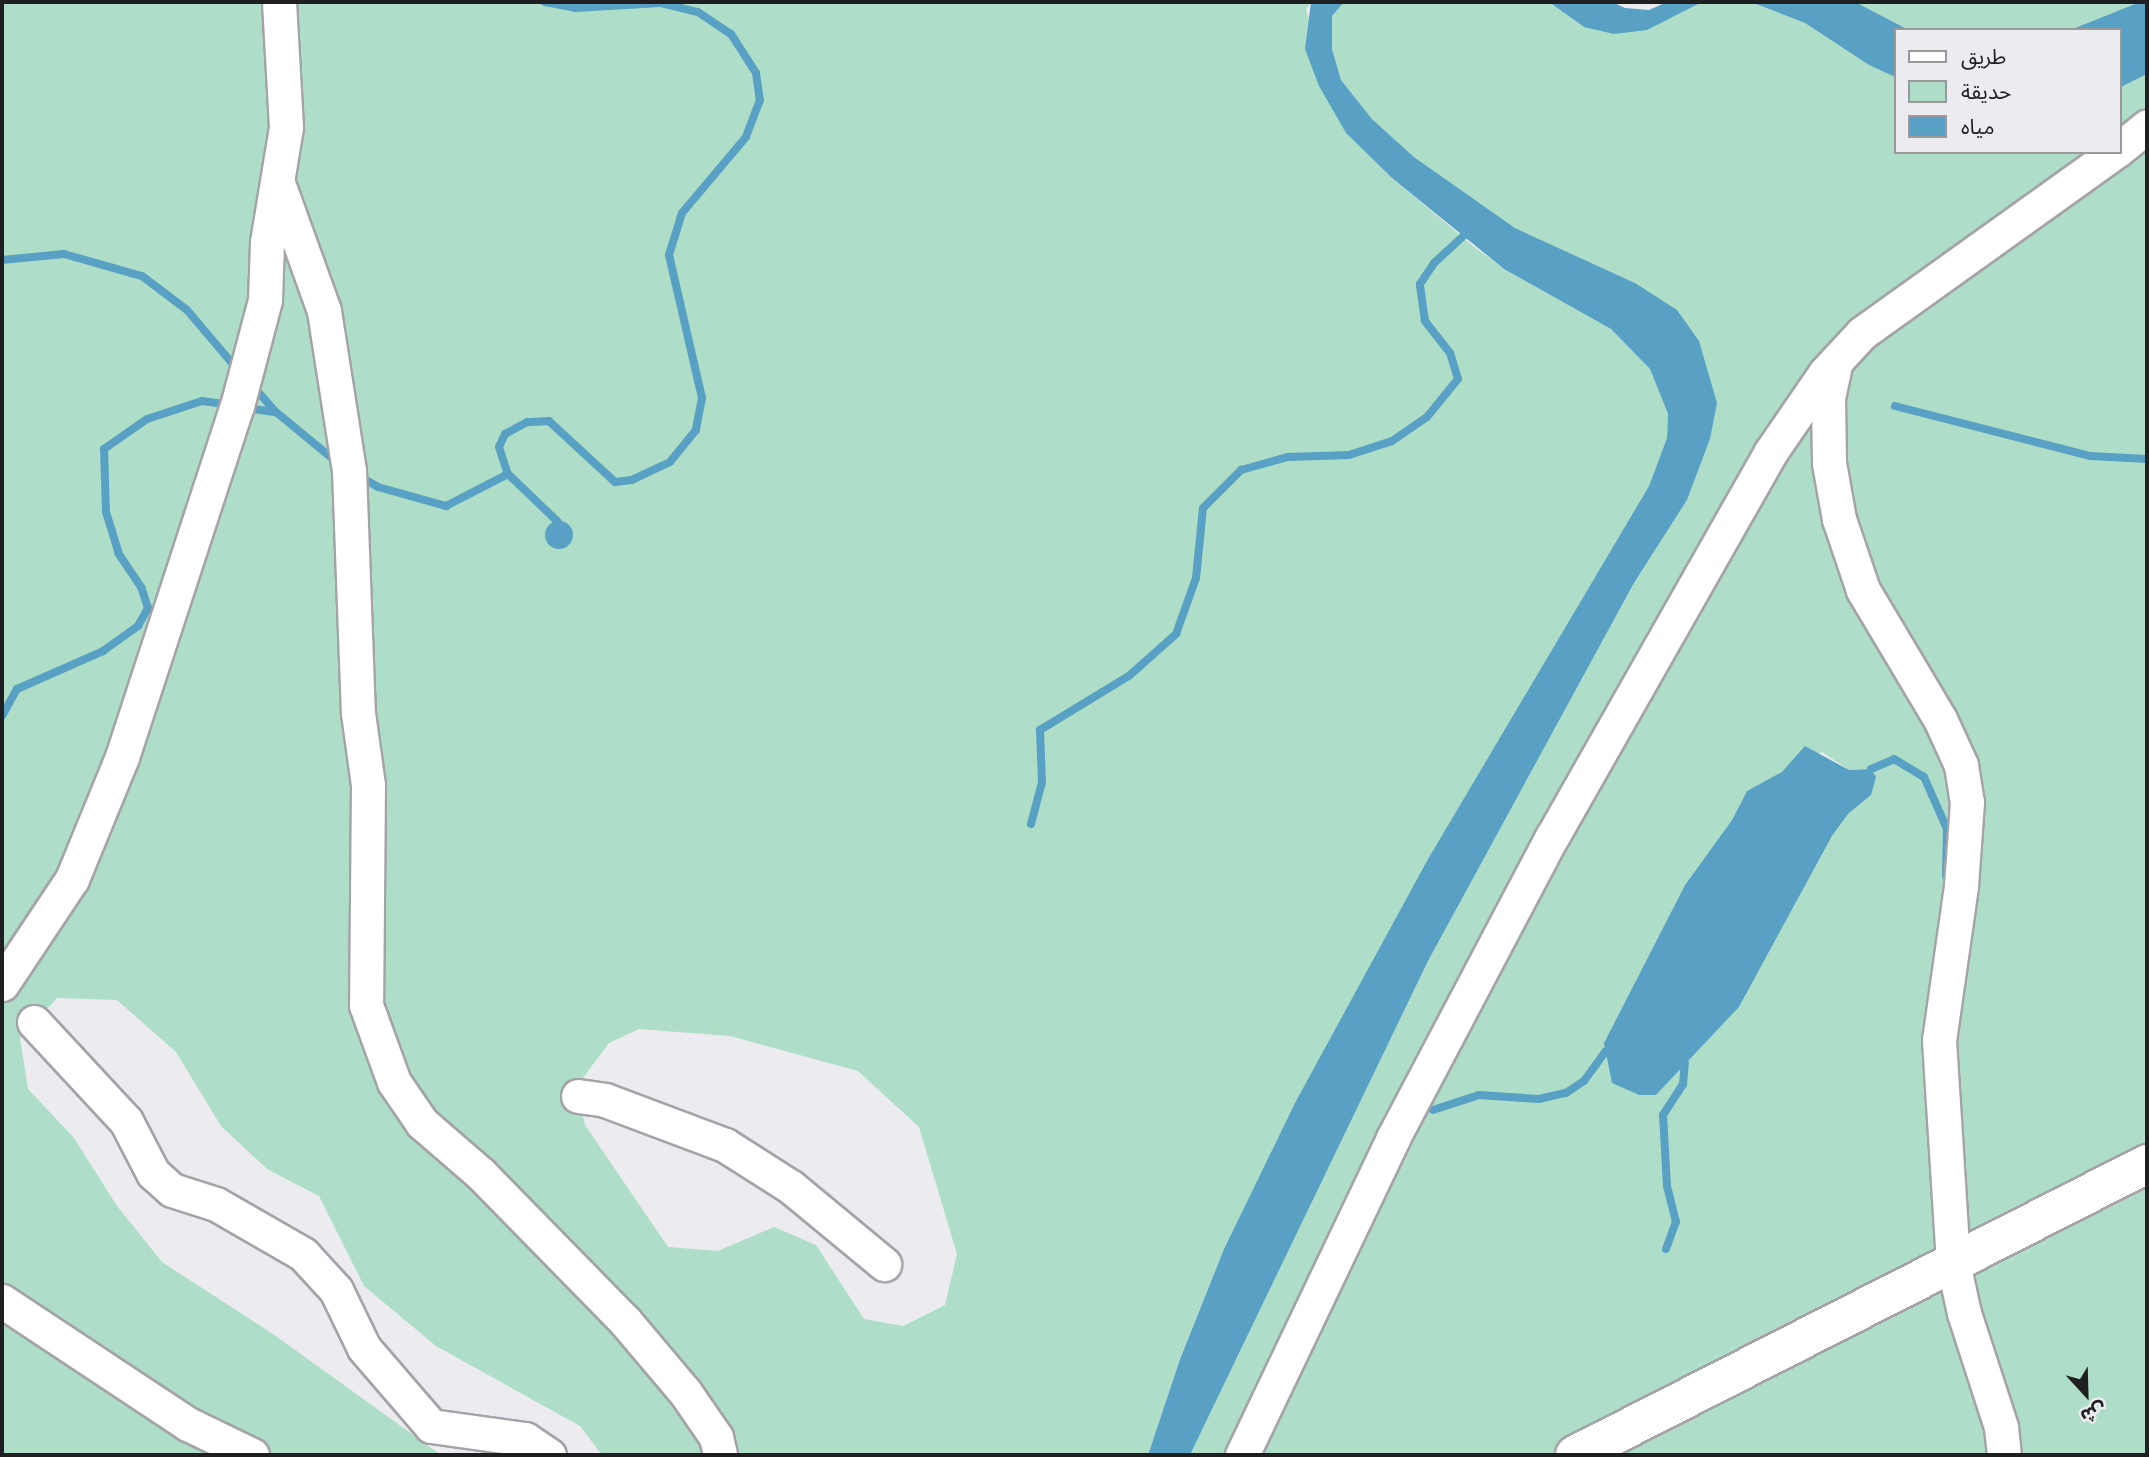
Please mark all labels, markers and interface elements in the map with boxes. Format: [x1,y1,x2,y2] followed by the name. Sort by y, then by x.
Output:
[1894,28,2121,154] legend
[1961,42,2006,70] text: طريق
[1961,77,2011,105] text: حديقة
[1961,112,1994,140] text: مياه
[2051,1359,2121,1429] north arrow
[2077,1397,2111,1430] text: ش

